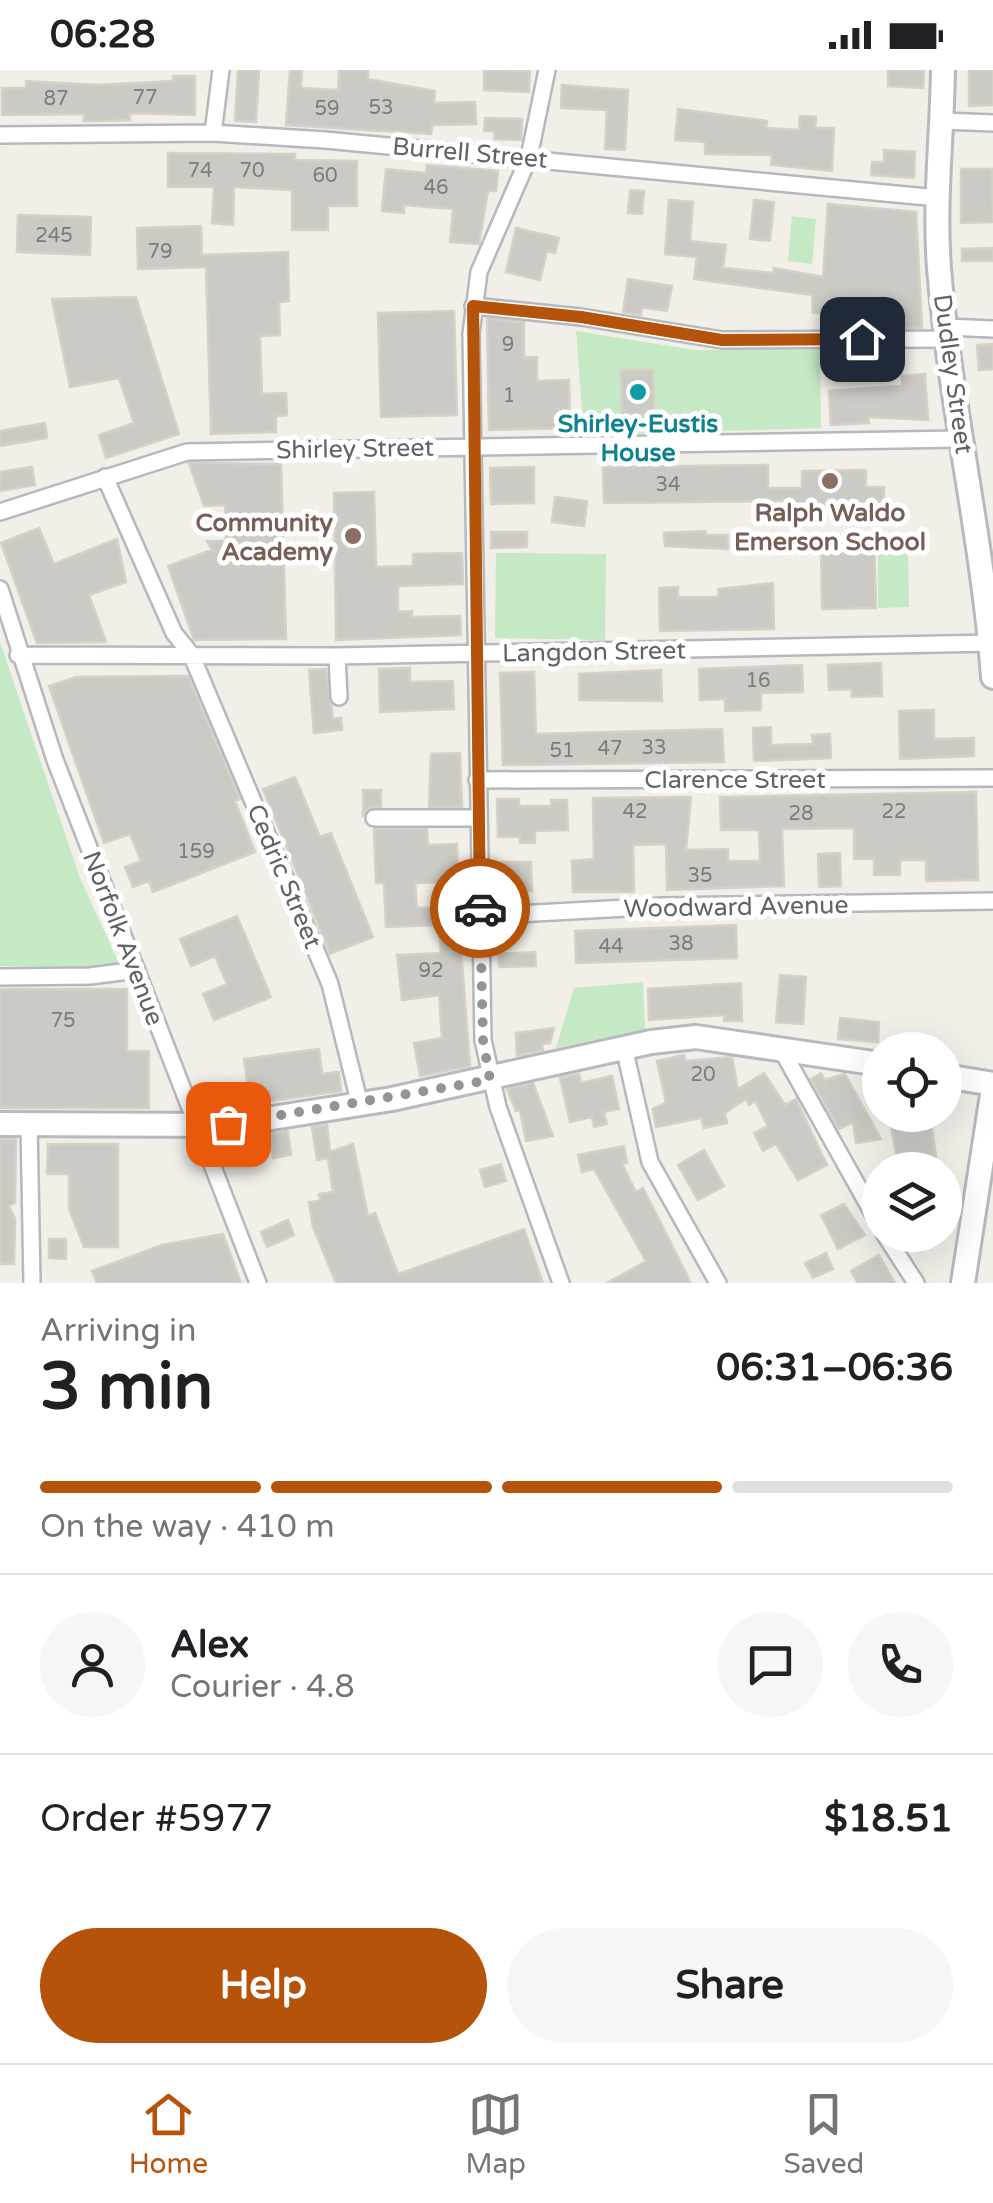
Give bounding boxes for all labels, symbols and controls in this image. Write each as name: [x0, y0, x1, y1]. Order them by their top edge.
text: 06:28: [50, 12, 155, 58]
house number: 77: [132, 86, 158, 110]
house number: 87: [43, 87, 69, 111]
house number: 53: [368, 96, 394, 120]
house number: 59: [314, 97, 340, 121]
street label: Burrell Street: [391, 131, 549, 175]
house number: 74: [187, 159, 213, 183]
house number: 70: [239, 159, 265, 183]
house number: 60: [312, 164, 338, 188]
house number: 46: [423, 176, 449, 200]
house number: 245: [35, 224, 73, 248]
house number: 79: [147, 240, 173, 264]
street label: Dudley Street: [927, 292, 979, 456]
pin: [820, 297, 905, 382]
icon: home: [835, 312, 890, 367]
house number: 9: [502, 333, 514, 357]
marker: Shirley-Eustis House: [627, 381, 649, 403]
house number: 1: [503, 384, 515, 408]
place label: Shirley-Eustis House: [558, 409, 718, 468]
street label: Shirley Street: [276, 433, 435, 465]
marker: Ralph Waldo Emerson School: [819, 470, 841, 492]
house number: 34: [655, 473, 681, 497]
place label: Ralph Waldo Emerson School: [734, 498, 926, 557]
place label: Community Academy: [195, 508, 334, 567]
marker: Community Academy: [342, 525, 364, 547]
street label: Langdon Street: [502, 635, 687, 669]
house number: 16: [745, 669, 771, 693]
house number: 33: [641, 736, 667, 760]
house number: 47: [597, 737, 623, 761]
house number: 51: [549, 739, 575, 763]
street label: Clarence Street: [644, 765, 826, 795]
street label: Cedric Street: [240, 800, 328, 954]
house number: 42: [622, 800, 648, 824]
house number: 22: [881, 800, 907, 824]
house number: 28: [788, 802, 814, 826]
house number: 159: [177, 840, 215, 864]
street label: Norfolk Avenue: [76, 847, 170, 1030]
courier: [430, 858, 530, 958]
house number: 35: [687, 864, 713, 888]
icon: car: [453, 881, 508, 936]
street label: Woodward Avenue: [623, 890, 849, 924]
house number: 38: [668, 932, 694, 956]
house number: 44: [598, 935, 624, 959]
house number: 92: [418, 959, 444, 983]
house number: 75: [50, 1009, 76, 1033]
map controls: [862, 1032, 962, 1252]
button: locate: [862, 1032, 962, 1132]
house number: 20: [690, 1063, 716, 1087]
pin: [186, 1082, 271, 1167]
icon: bag: [201, 1097, 256, 1152]
button: layers: [862, 1152, 962, 1252]
text: Arriving in: [40, 1312, 197, 1350]
text: 06:31–06:36: [716, 1345, 953, 1391]
text: 3 min: [40, 1348, 213, 1427]
text: On the way · 410 m: [40, 1508, 335, 1546]
button: person: [40, 1612, 145, 1717]
button: chat: [718, 1612, 823, 1717]
button: phone: [848, 1612, 953, 1717]
text: Alex: [170, 1622, 249, 1668]
text: Courier · 4.8: [170, 1668, 355, 1706]
text: Order #5977: [40, 1796, 273, 1842]
text: $18.51: [824, 1796, 953, 1842]
button: Help: [40, 1928, 487, 2043]
button: Share: [507, 1928, 953, 2043]
tab: Home: [129, 2087, 208, 2181]
tab: Map: [465, 2087, 526, 2181]
tab: Saved: [783, 2087, 864, 2181]

